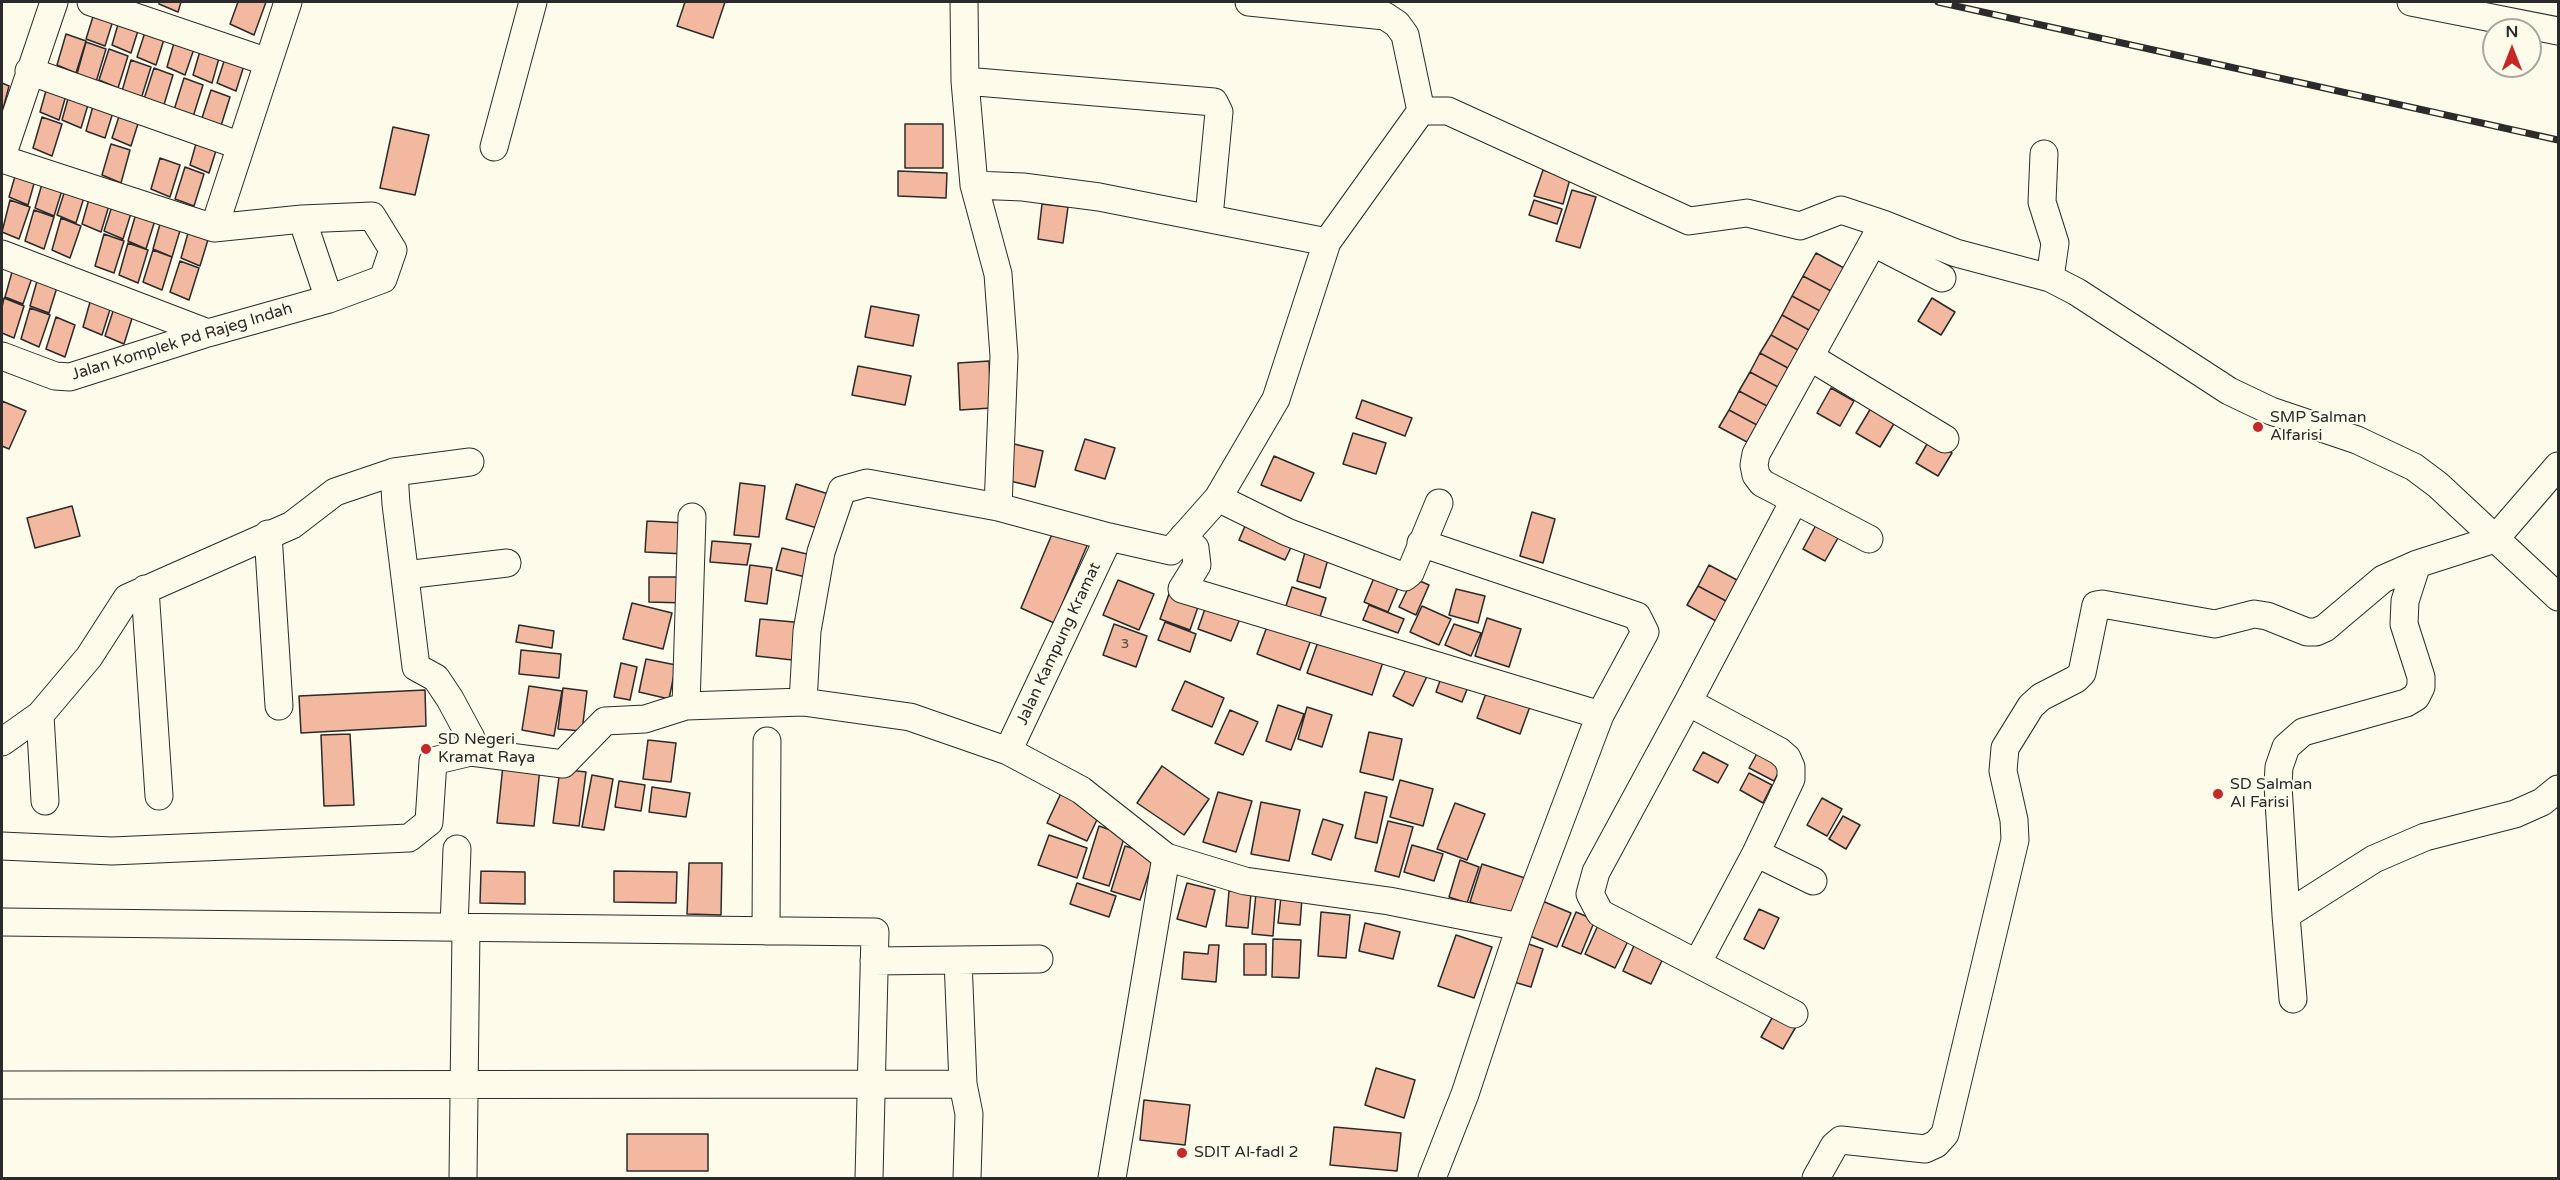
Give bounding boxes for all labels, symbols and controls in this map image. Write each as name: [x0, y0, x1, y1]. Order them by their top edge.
north arrow: [2482, 18, 2542, 78]
text: N: [2506, 22, 2518, 42]
street label: Jalan Komplek Pd Rajeg Indah: [69, 299, 295, 385]
place label: SMP Salman Alfarisi: [2270, 408, 2366, 446]
marker: SMP Salman Alfarisi: [2251, 420, 2265, 434]
street label: Jalan Kampung Kramat: [1013, 560, 1105, 728]
house number: 3: [1121, 636, 1129, 652]
place label: SD Negeri Kramat Raya: [438, 730, 535, 768]
marker: SD Negeri Kramat Raya: [419, 742, 433, 756]
place label: SD Salman Al Farisi: [2230, 775, 2312, 813]
marker: SD Salman Al Farisi: [2211, 787, 2225, 801]
place label: SDIT Al-fadl 2: [1194, 1143, 1299, 1163]
marker: SDIT Al-fadl 2: [1175, 1146, 1189, 1160]

